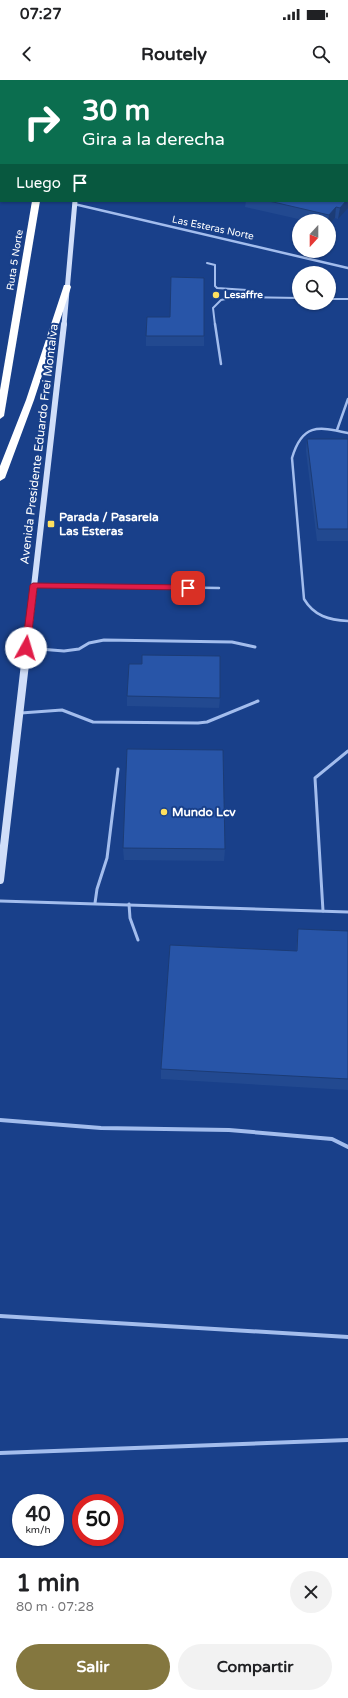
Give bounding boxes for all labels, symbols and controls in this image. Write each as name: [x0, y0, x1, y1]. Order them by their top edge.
text: 07:27: [20, 5, 62, 23]
icon: back: [16, 43, 38, 65]
text: Routely: [141, 43, 207, 65]
icon: search: [310, 43, 332, 65]
text: 30 m: [82, 94, 150, 128]
icon: right: [16, 96, 68, 148]
text: Gira a la derecha: [82, 128, 225, 150]
icon: arrive: [69, 172, 91, 194]
text: Luego: [16, 174, 61, 192]
street label: Las Esteras Norte: [171, 213, 255, 243]
north arrow: [292, 214, 336, 258]
map controls: [292, 214, 336, 310]
street label: Ruta 5 Norte: [4, 228, 26, 291]
button: search: [292, 266, 336, 310]
place label: Lesaffre: [224, 289, 263, 301]
marker: Lesaffre: [211, 290, 221, 300]
street label: Avenida Presidente Eduardo Frei Montalva: [17, 323, 61, 565]
place label: Parada / Pasarela Las Esteras: [59, 510, 159, 538]
marker: Parada / Pasarela Las Esteras: [46, 519, 56, 529]
pin: [171, 571, 205, 605]
icon: arrive: [177, 577, 199, 599]
position arrow: [5, 627, 47, 669]
place label: Mundo Lcv: [172, 805, 236, 819]
marker: Mundo Lcv: [159, 807, 169, 817]
speed limit sign: 50: [72, 1494, 124, 1546]
text: 40: [25, 1503, 51, 1527]
text: km/h: [25, 1524, 51, 1536]
text: 1 min: [16, 1569, 80, 1598]
button: close: [290, 1571, 332, 1613]
text: 80 m · 07:28: [16, 1599, 94, 1615]
button: Salir: [16, 1644, 170, 1690]
button: Compartir: [178, 1644, 332, 1690]

